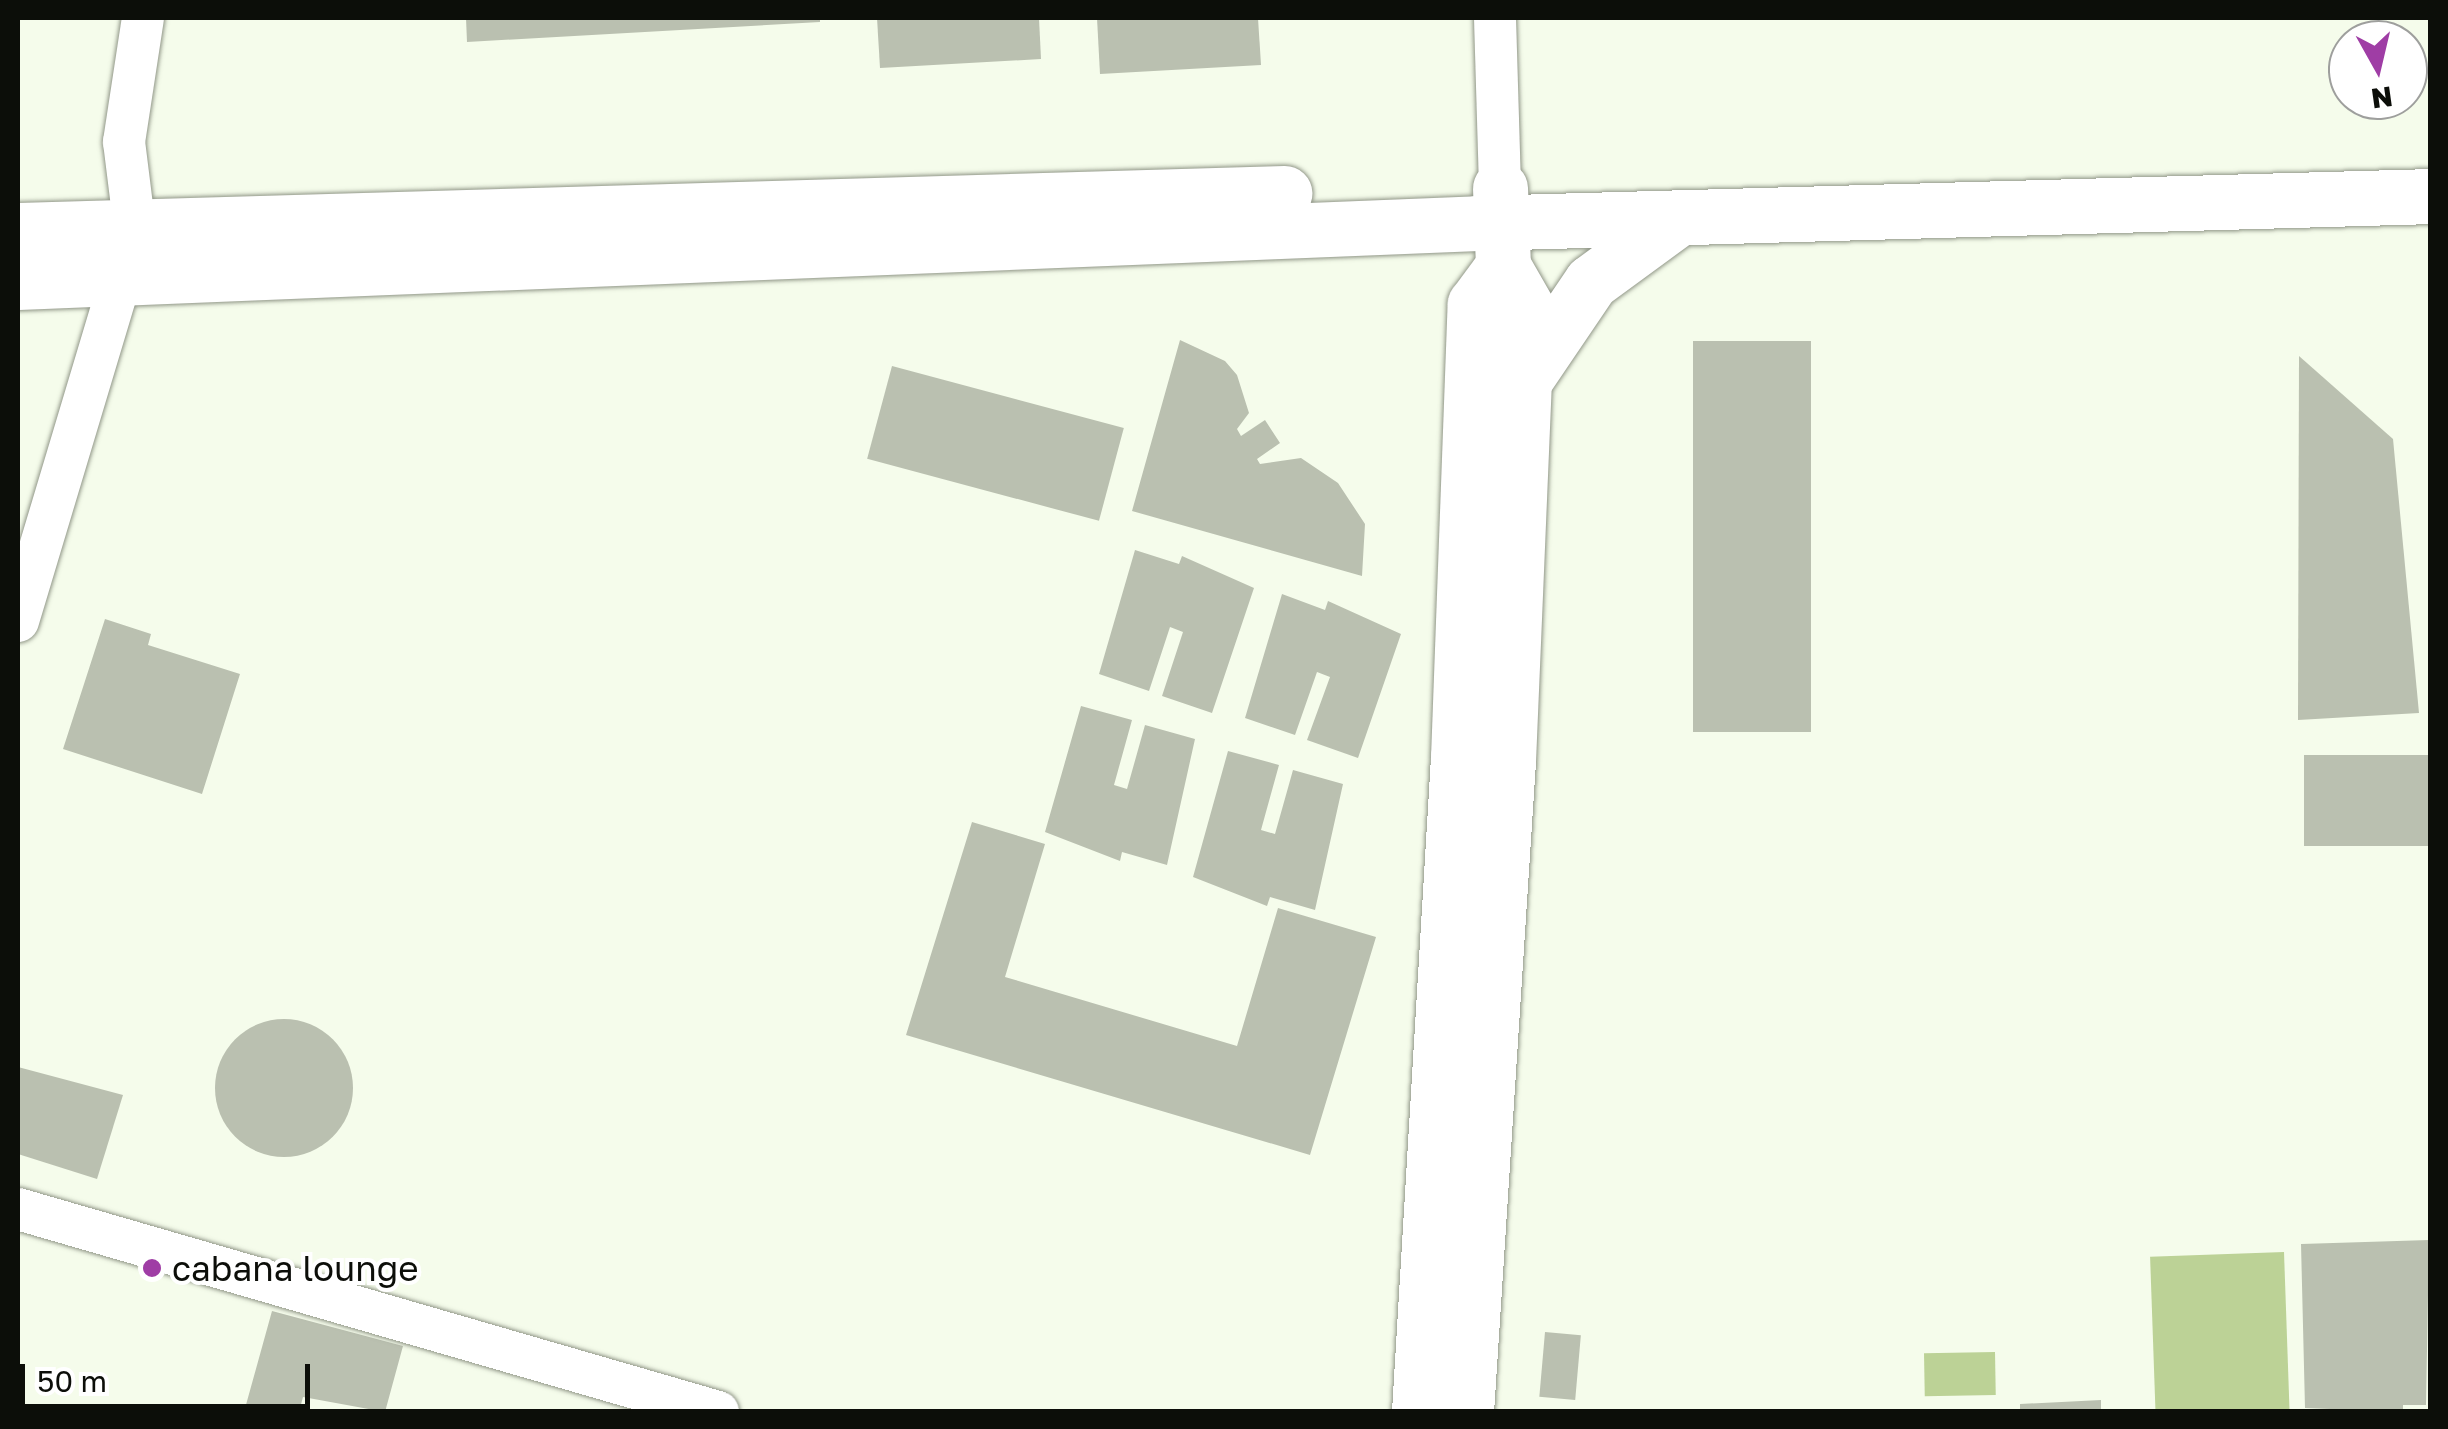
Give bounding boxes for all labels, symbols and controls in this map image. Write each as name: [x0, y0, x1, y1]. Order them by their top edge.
north arrow: [2328, 20, 2428, 120]
text: N: [2369, 80, 2395, 116]
place label: cabana lounge: [172, 1247, 419, 1289]
marker: cabana lounge: [141, 1257, 163, 1279]
scale bar: [25, 1344, 315, 1406]
text: 50 m: [37, 1363, 107, 1399]

